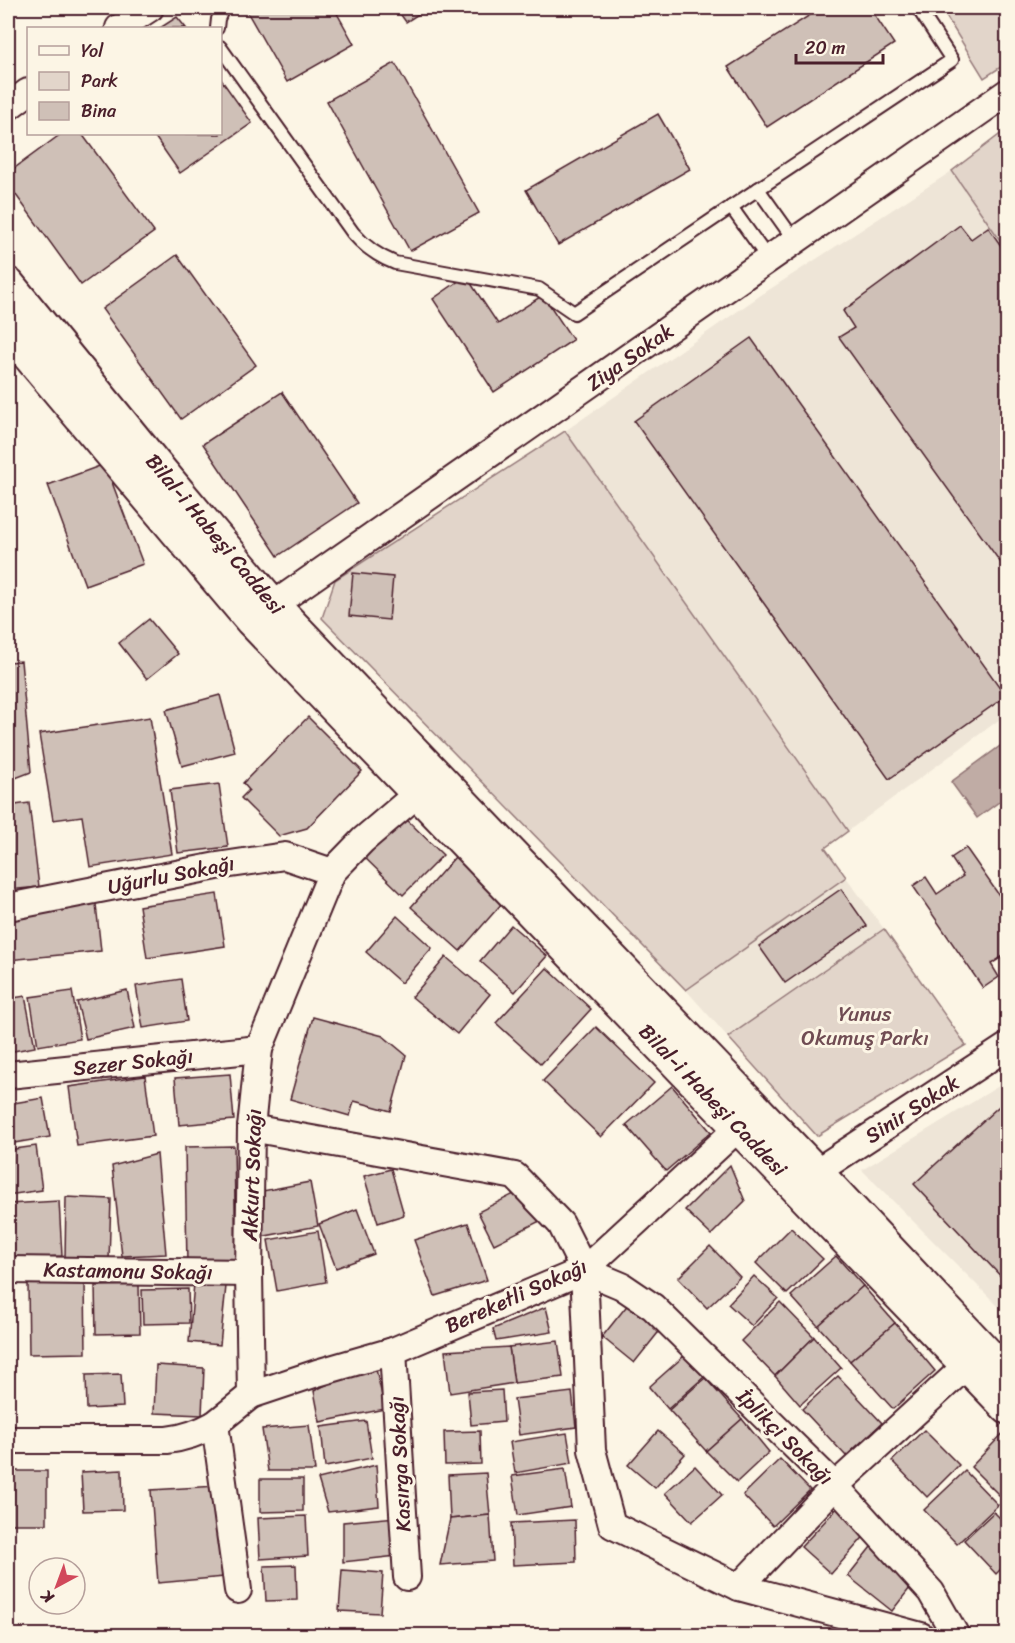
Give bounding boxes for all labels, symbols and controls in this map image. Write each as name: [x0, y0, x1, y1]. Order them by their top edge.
legend: [27, 27, 222, 135]
scale bar: [796, 27, 883, 65]
text: 20 m: [805, 32, 845, 64]
text: Yol: [81, 35, 104, 67]
text: Park: [81, 65, 118, 97]
text: Bina: [81, 95, 117, 127]
street label: Ziya Sokak: [578, 313, 682, 401]
street label: Bilal-i Habeşi Caddesi: [136, 444, 295, 624]
street label: Uğurlu Sokağı: [104, 844, 238, 906]
park label: Yunus Okumuş Parkı: [801, 995, 929, 1057]
street label: Bilal-i Habeşi Caddesi: [629, 1014, 798, 1187]
street label: Sezer Sokağı: [71, 1037, 195, 1087]
street label: Sinir Sokak: [857, 1064, 968, 1154]
street label: Akkurt Sokağı: [231, 1108, 273, 1243]
street label: Bereketli Sokağı: [439, 1248, 594, 1344]
street label: Kastamonu Sokağı: [43, 1251, 213, 1291]
street label: İplikçi Sokağı: [726, 1378, 843, 1495]
street label: Kasırga Sokağı: [377, 1395, 423, 1533]
north arrow: [27, 1556, 87, 1616]
text: K: [33, 1582, 61, 1612]

